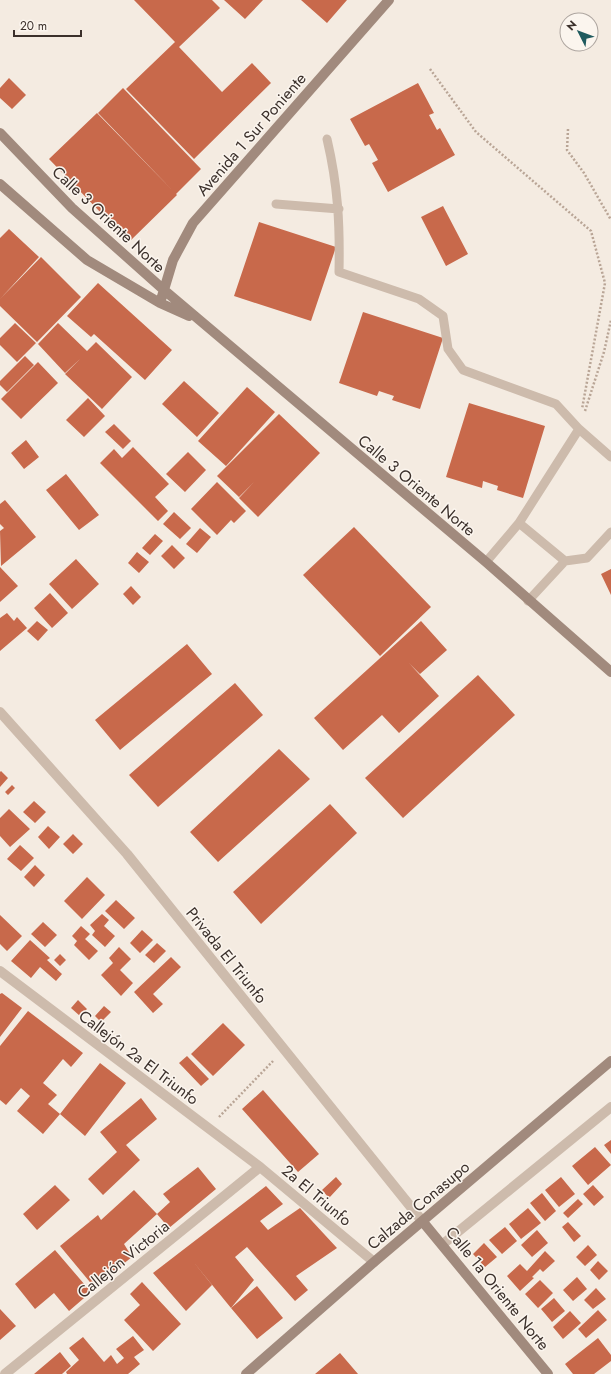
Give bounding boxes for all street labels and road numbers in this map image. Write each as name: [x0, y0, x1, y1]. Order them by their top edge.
street label: Avenida 1 Sur Poniente: [191, 68, 311, 201]
street label: Calle 3 Oriente Norte: [47, 161, 170, 278]
street label: Calle 3 Oriente Norte: [353, 429, 480, 541]
street label: Privada El Triunfo: [181, 902, 273, 1008]
street label: Callejón 2a El Triunfo: [74, 1005, 204, 1110]
street label: Calzada Conasupo: [362, 1155, 475, 1255]
street label: 2a El Triunfo: [277, 1159, 357, 1232]
street label: Callejón Victoria: [72, 1215, 174, 1304]
street label: Calle 1a Oriente Norte: [440, 1222, 555, 1355]

